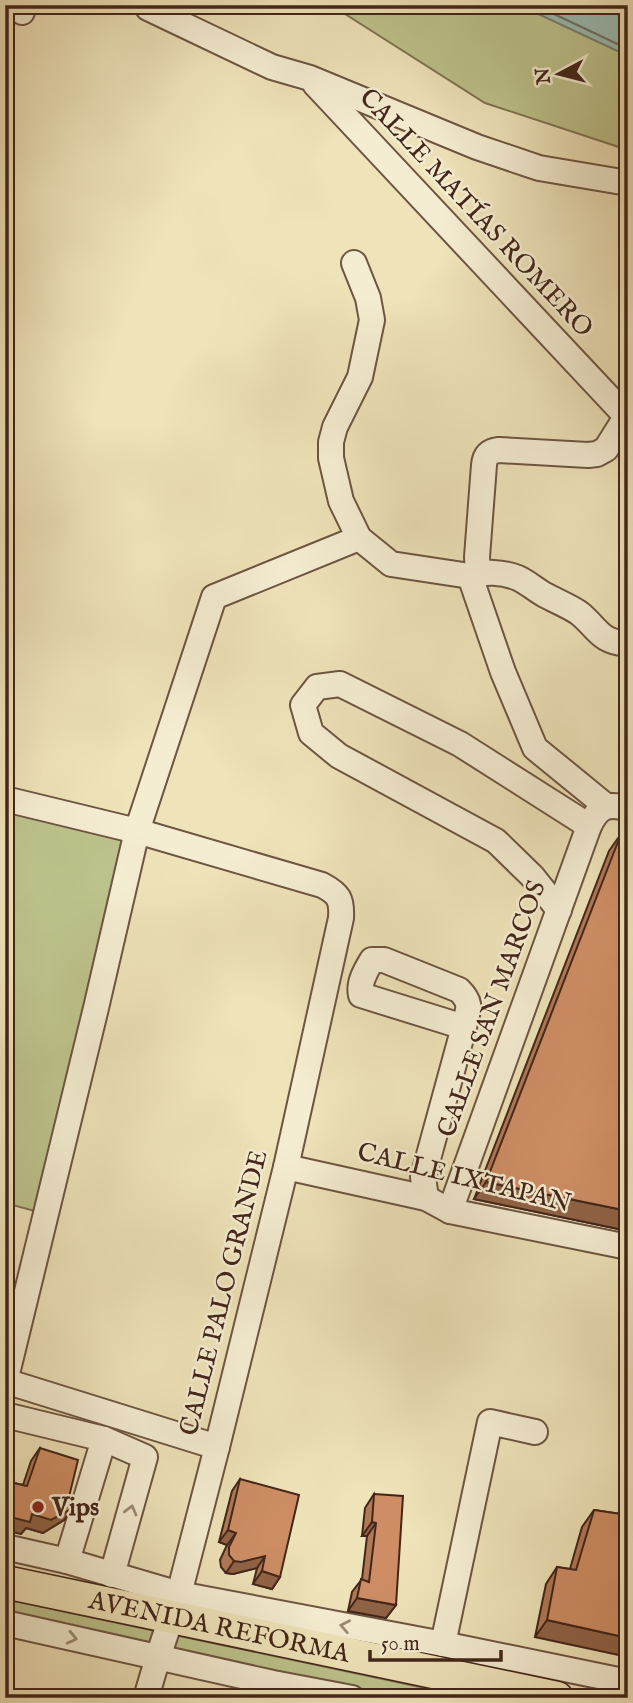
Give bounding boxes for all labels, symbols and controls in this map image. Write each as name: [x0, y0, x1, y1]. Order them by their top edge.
north arrow: [524, 38, 594, 108]
text: N: [531, 66, 557, 86]
street label: CALLE MATÍAS ROMERO: [352, 82, 600, 344]
street label: CALLE SAN MARCOS: [430, 876, 554, 1142]
street label: CALLE IXTAPAN: [354, 1135, 574, 1221]
street label: CALLE PALO GRANDE: [173, 1147, 275, 1439]
place label: Vips: [51, 1491, 99, 1524]
marker: Vips: [30, 1499, 46, 1515]
one-way arrow: [123, 1504, 137, 1516]
street label: AVENIDA REFORMA: [85, 1583, 354, 1671]
one-way arrow: [339, 1619, 351, 1634]
scale bar: [370, 1619, 502, 1663]
one-way arrow: [66, 1630, 78, 1645]
text: 50 m: [381, 1631, 420, 1658]

